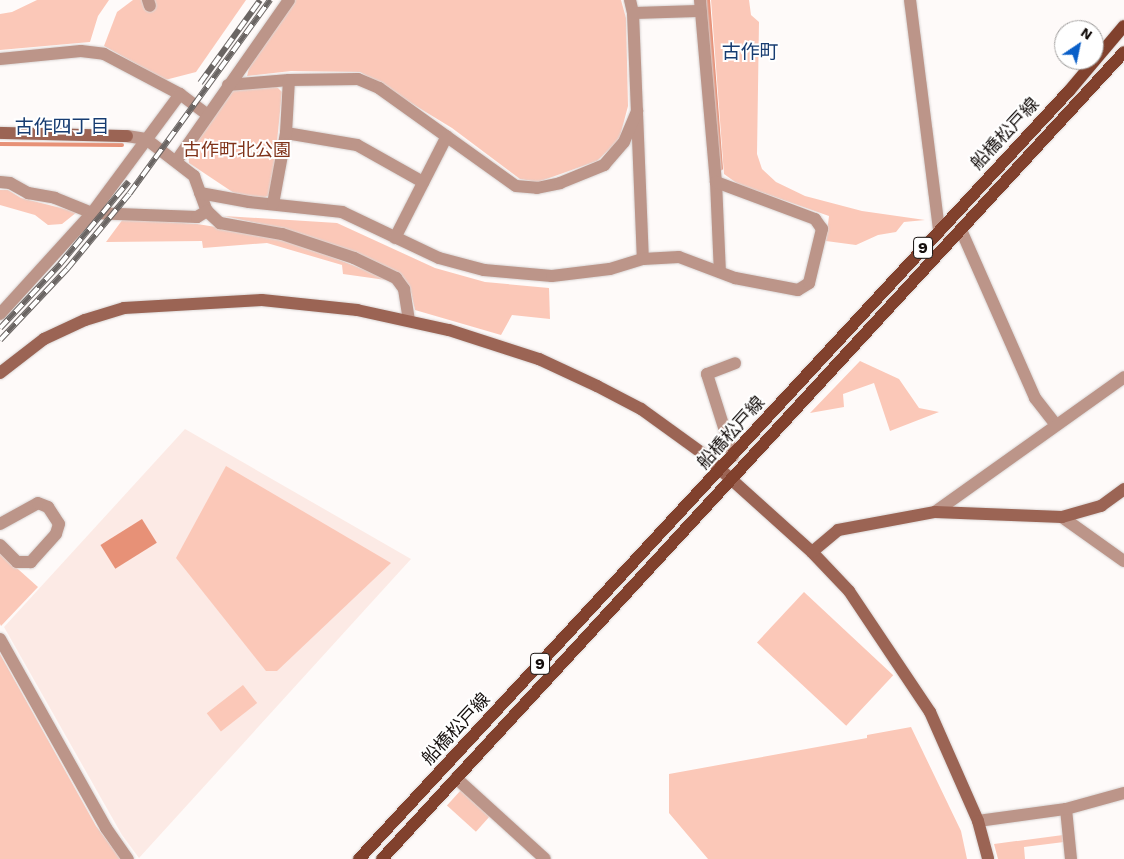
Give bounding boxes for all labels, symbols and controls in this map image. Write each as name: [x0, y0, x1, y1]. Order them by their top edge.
north arrow: [1054, 20, 1104, 70]
text: N: [1078, 24, 1096, 43]
district label: 古作町: [722, 41, 778, 63]
street label: 船橋松戸線: [966, 94, 1044, 174]
district label: 古作四丁目: [15, 116, 109, 138]
park label: 古作町北公園: [183, 139, 291, 161]
road number: 9: [913, 234, 933, 262]
street label: 船橋松戸線: [693, 392, 769, 474]
road number: 9: [530, 651, 550, 678]
street label: 船橋松戸線: [417, 689, 495, 769]

